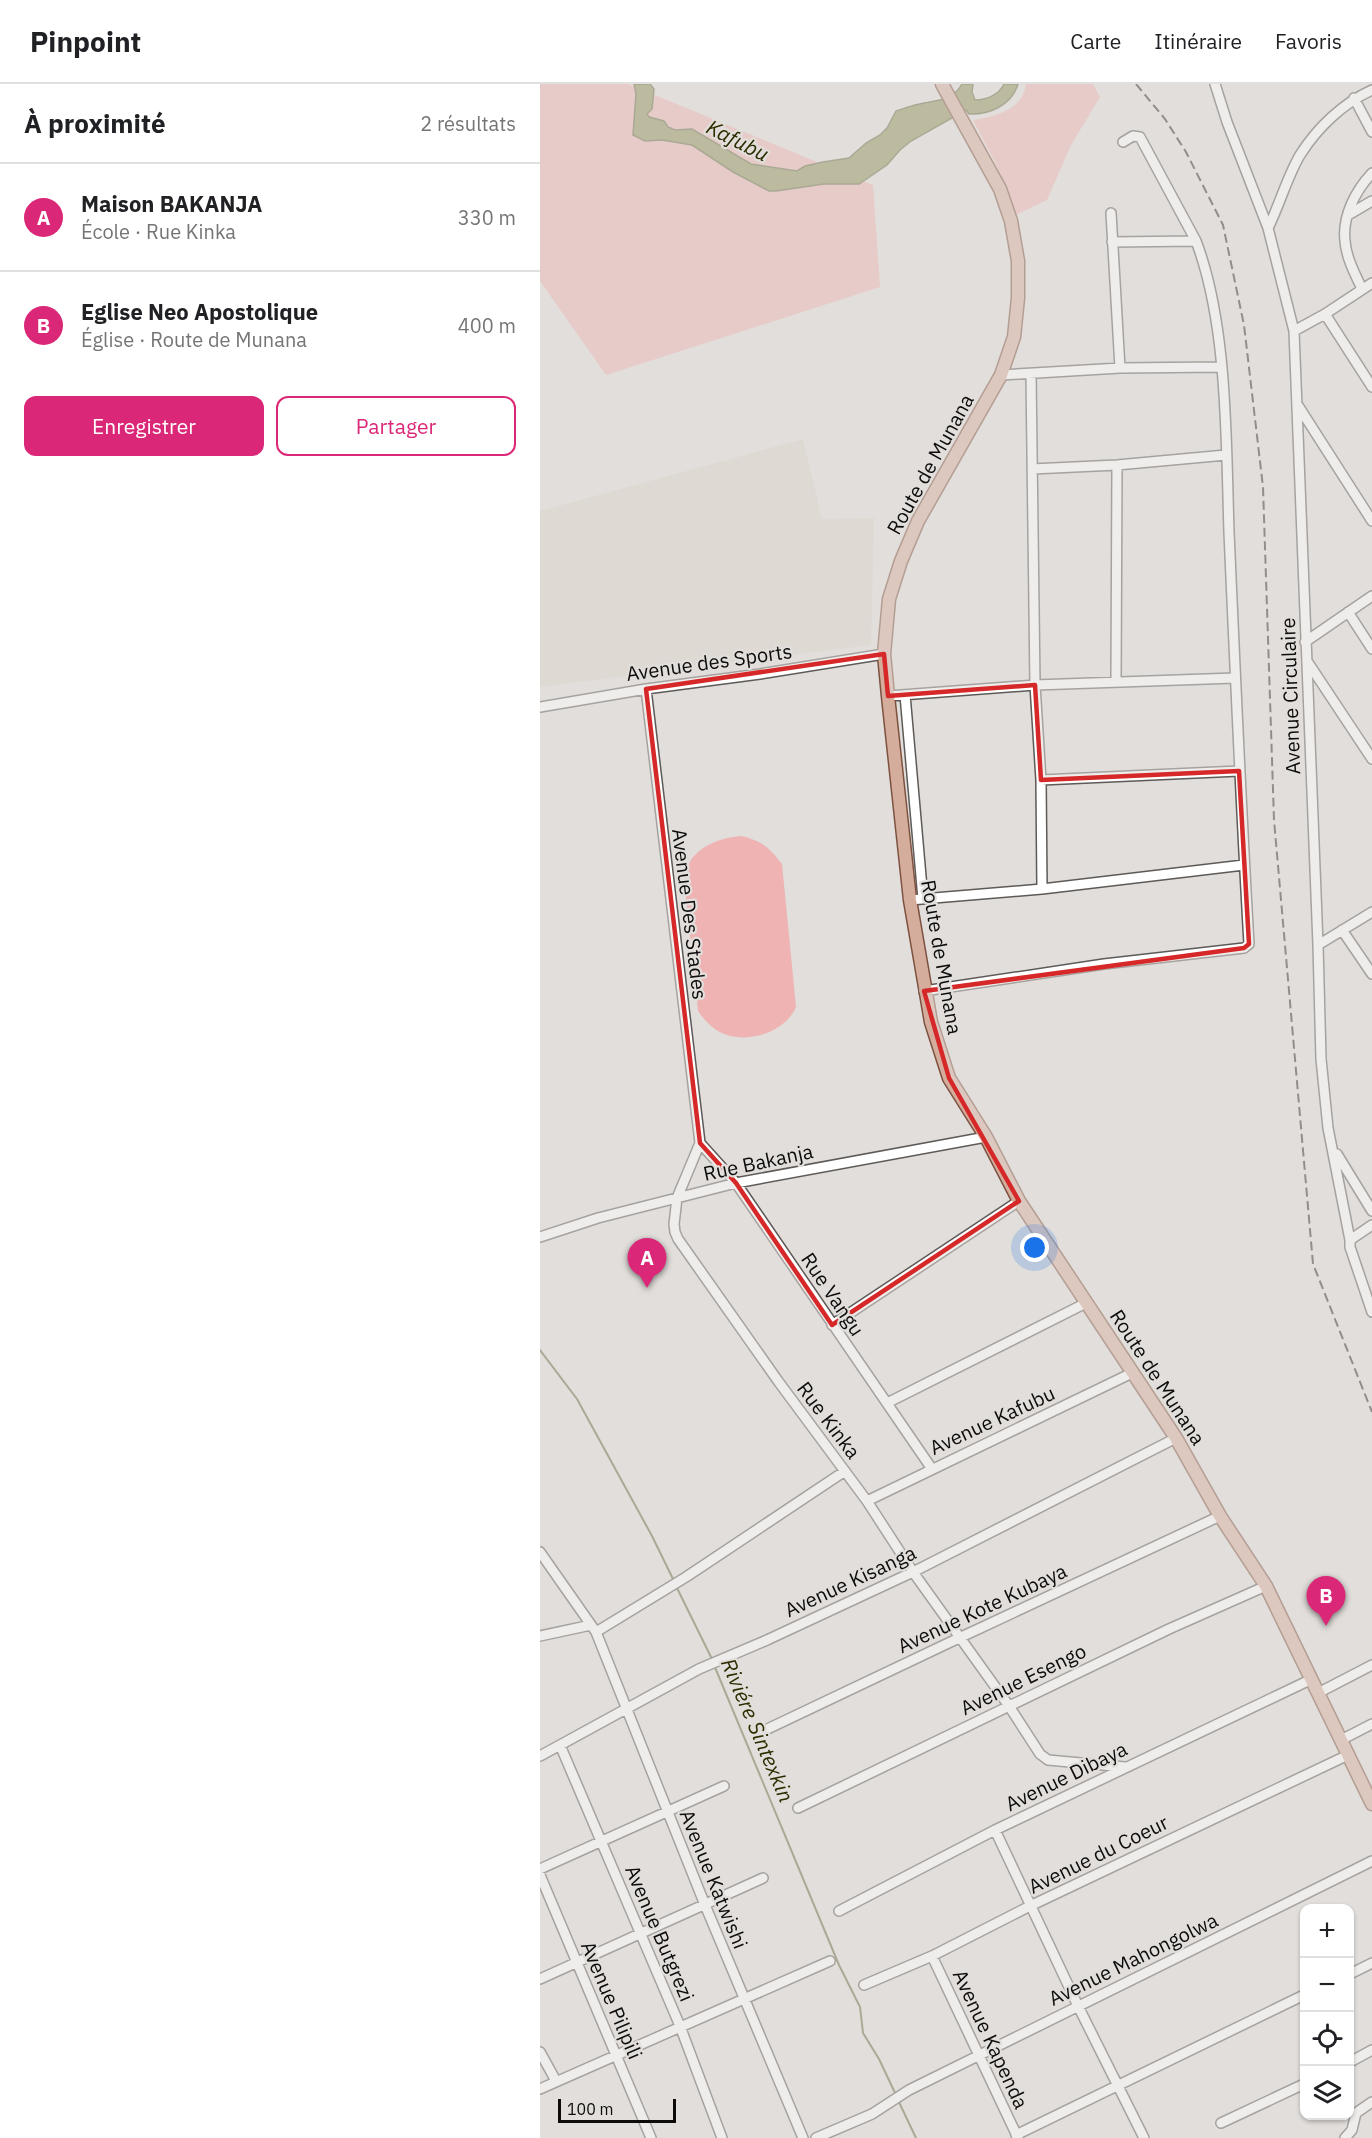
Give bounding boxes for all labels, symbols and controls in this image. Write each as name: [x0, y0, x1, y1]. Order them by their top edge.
text: Pinpoint: [30, 23, 141, 60]
text: Carte: [1070, 27, 1121, 55]
text: Itinéraire: [1154, 27, 1242, 55]
text: Favoris: [1275, 27, 1342, 55]
text: À proximité: [24, 106, 166, 140]
text: 2 résultats: [420, 110, 516, 137]
water label: Kafubu: [702, 112, 774, 168]
text: Maison BAKANJA: [81, 189, 262, 218]
text: A: [37, 204, 50, 231]
text: 330 m: [458, 204, 516, 231]
text: École · Rue Kinka: [81, 218, 236, 245]
text: Eglise Neo Apostolique: [81, 297, 318, 326]
text: B: [37, 312, 50, 339]
text: 400 m: [458, 312, 516, 339]
text: Église · Route de Munana: [81, 326, 307, 353]
street label: Route de Munana: [880, 389, 980, 539]
button: Enregistrer: [24, 396, 264, 456]
button: Partager: [276, 396, 516, 456]
street label: Avenue Circulaire: [1274, 617, 1306, 775]
street label: Avenue des Sports: [624, 637, 794, 687]
street label: Avenue Des Stades: [666, 827, 714, 1001]
street label: Route de Munana: [915, 878, 969, 1037]
street label: Rue Bakanja: [701, 1137, 816, 1187]
your location: [1020, 1233, 1049, 1262]
pin: A: [628, 1238, 666, 1288]
street label: Rue Vangu: [795, 1247, 871, 1341]
street label: Route de Munana: [1104, 1304, 1212, 1450]
street label: Rue Kinka: [791, 1376, 867, 1464]
street label: Avenue Kafubu: [925, 1379, 1059, 1461]
street label: Avenue Kisanga: [780, 1539, 920, 1623]
street label: Avenue Kote Kubaya: [893, 1557, 1071, 1659]
pin: B: [1306, 1576, 1346, 1626]
street label: Avenue Esengo: [956, 1637, 1090, 1721]
water label: Riviére Sintexkin: [715, 1654, 801, 1806]
street label: Avenue Dibaya: [1001, 1735, 1132, 1817]
street label: Avenue Katwishi: [674, 1805, 754, 1953]
street label: Avenue du Coeur: [1024, 1808, 1172, 1900]
street label: Avenue Butgrezi: [619, 1861, 701, 2005]
map controls: [1300, 1904, 1354, 2120]
button: +: [1300, 1904, 1354, 1958]
street label: Avenue Mahongolwa: [1044, 1906, 1222, 2012]
street label: Avenue Pilipili: [575, 1937, 649, 2063]
button: −: [1300, 1958, 1354, 2012]
street label: Avenue Kapenda: [947, 1965, 1035, 2113]
button: locate: [1300, 2012, 1354, 2066]
button: layers: [1300, 2066, 1354, 2120]
scale bar: [558, 2096, 676, 2124]
text: 100 m: [567, 2099, 614, 2119]

